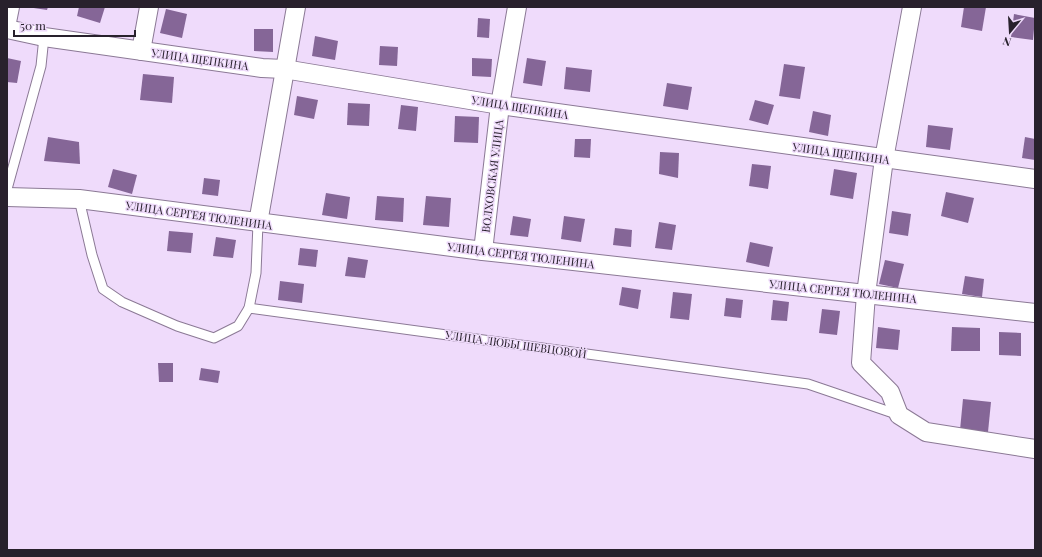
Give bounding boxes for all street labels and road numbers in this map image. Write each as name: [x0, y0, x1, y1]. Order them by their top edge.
street label: УЛИЦА ЩЕПКИНА: [150, 45, 250, 73]
street label: УЛИЦА ЩЕПКИНА: [470, 92, 570, 122]
street label: ВОЛХОВСКАЯ УЛИЦА: [478, 119, 506, 233]
street label: УЛИЦА ЩЕПКИНА: [791, 139, 891, 167]
street label: УЛИЦА СЕРГЕЯ ТЮЛЕНИНА: [124, 197, 273, 233]
street label: УЛИЦА СЕРГЕЯ ТЮЛЕНИНА: [446, 238, 595, 271]
street label: УЛИЦА СЕРГЕЯ ТЮЛЕНИНА: [768, 276, 917, 306]
street label: УЛИЦА ЛЮБЫ ШЕВЦОВОЙ: [443, 327, 588, 361]

